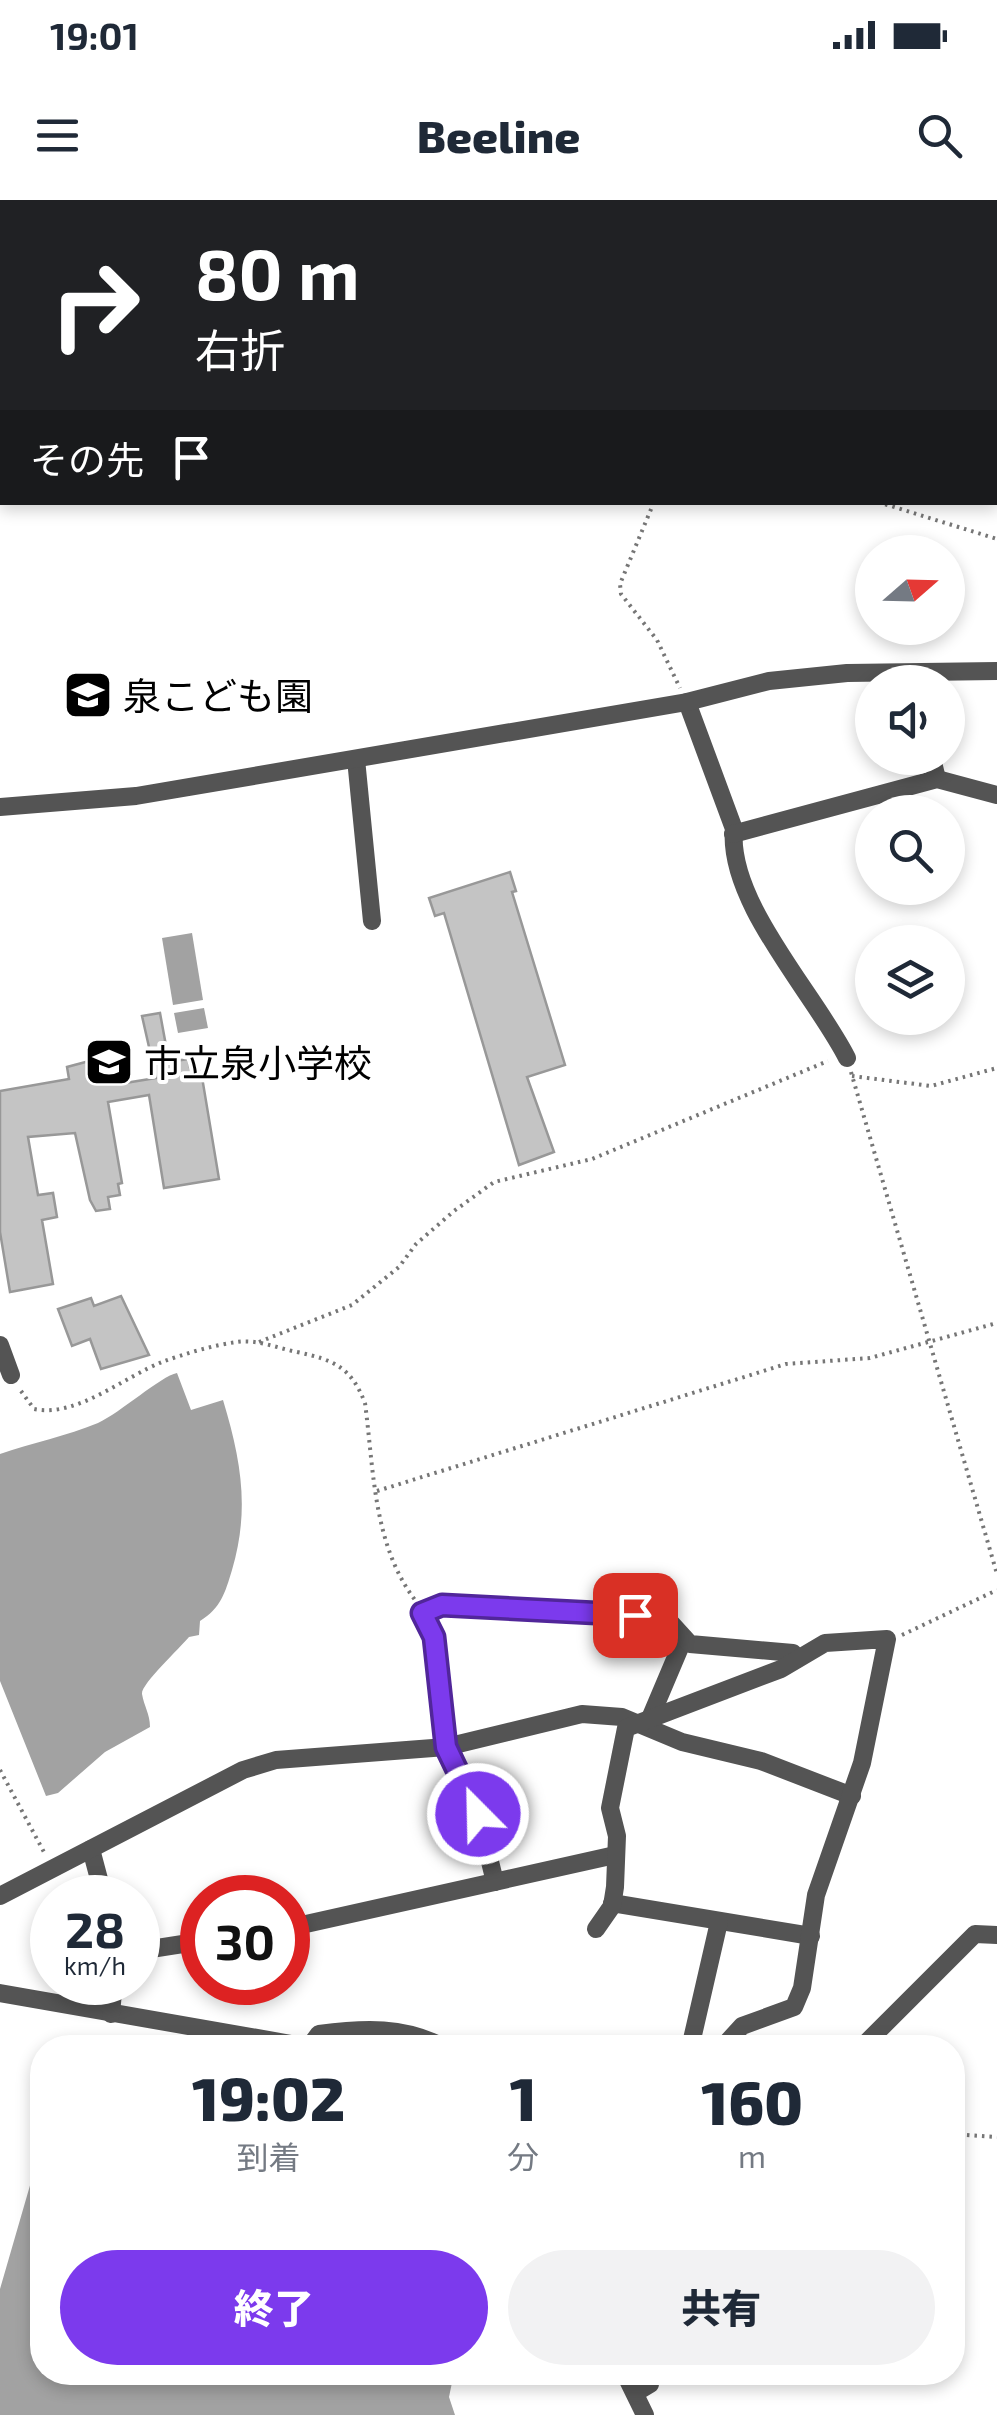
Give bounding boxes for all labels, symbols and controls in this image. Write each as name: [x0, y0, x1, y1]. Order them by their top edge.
text: 19:01: [50, 12, 139, 58]
icon: menu: [30, 108, 85, 163]
text: Beeline: [417, 108, 580, 162]
icon: search: [912, 108, 967, 163]
text: 80 m: [195, 230, 360, 314]
icon: right: [30, 240, 160, 370]
text: 右折: [195, 322, 285, 376]
icon: arrive: [164, 430, 219, 485]
text: その先: [30, 436, 144, 482]
north arrow: [855, 535, 965, 645]
map controls: [855, 535, 965, 1035]
button: sound: [855, 665, 965, 775]
school or university icon: 泉こども園: [62, 669, 114, 721]
place label: 泉こども園: [123, 672, 313, 718]
button: search: [855, 795, 965, 905]
button: layers: [855, 925, 965, 1035]
school or university icon: 市立泉小学校: [83, 1036, 135, 1088]
place label: 市立泉小学校: [144, 1039, 372, 1085]
pin: [593, 1573, 678, 1658]
icon: arrive: [608, 1588, 663, 1643]
position arrow: [426, 1762, 530, 1866]
speed limit sign: 30: [180, 1875, 310, 2005]
text: 28: [65, 1898, 125, 1958]
text: km/h: [64, 1950, 126, 1980]
text: 19:02: [192, 2061, 345, 2133]
text: 1: [510, 2061, 537, 2133]
text: 160: [701, 2065, 803, 2137]
text: m: [738, 2136, 766, 2174]
text: 到着: [237, 2137, 301, 2175]
text: 分: [507, 2137, 539, 2175]
button: 終了: [60, 2250, 488, 2365]
button: 共有: [508, 2250, 935, 2365]

